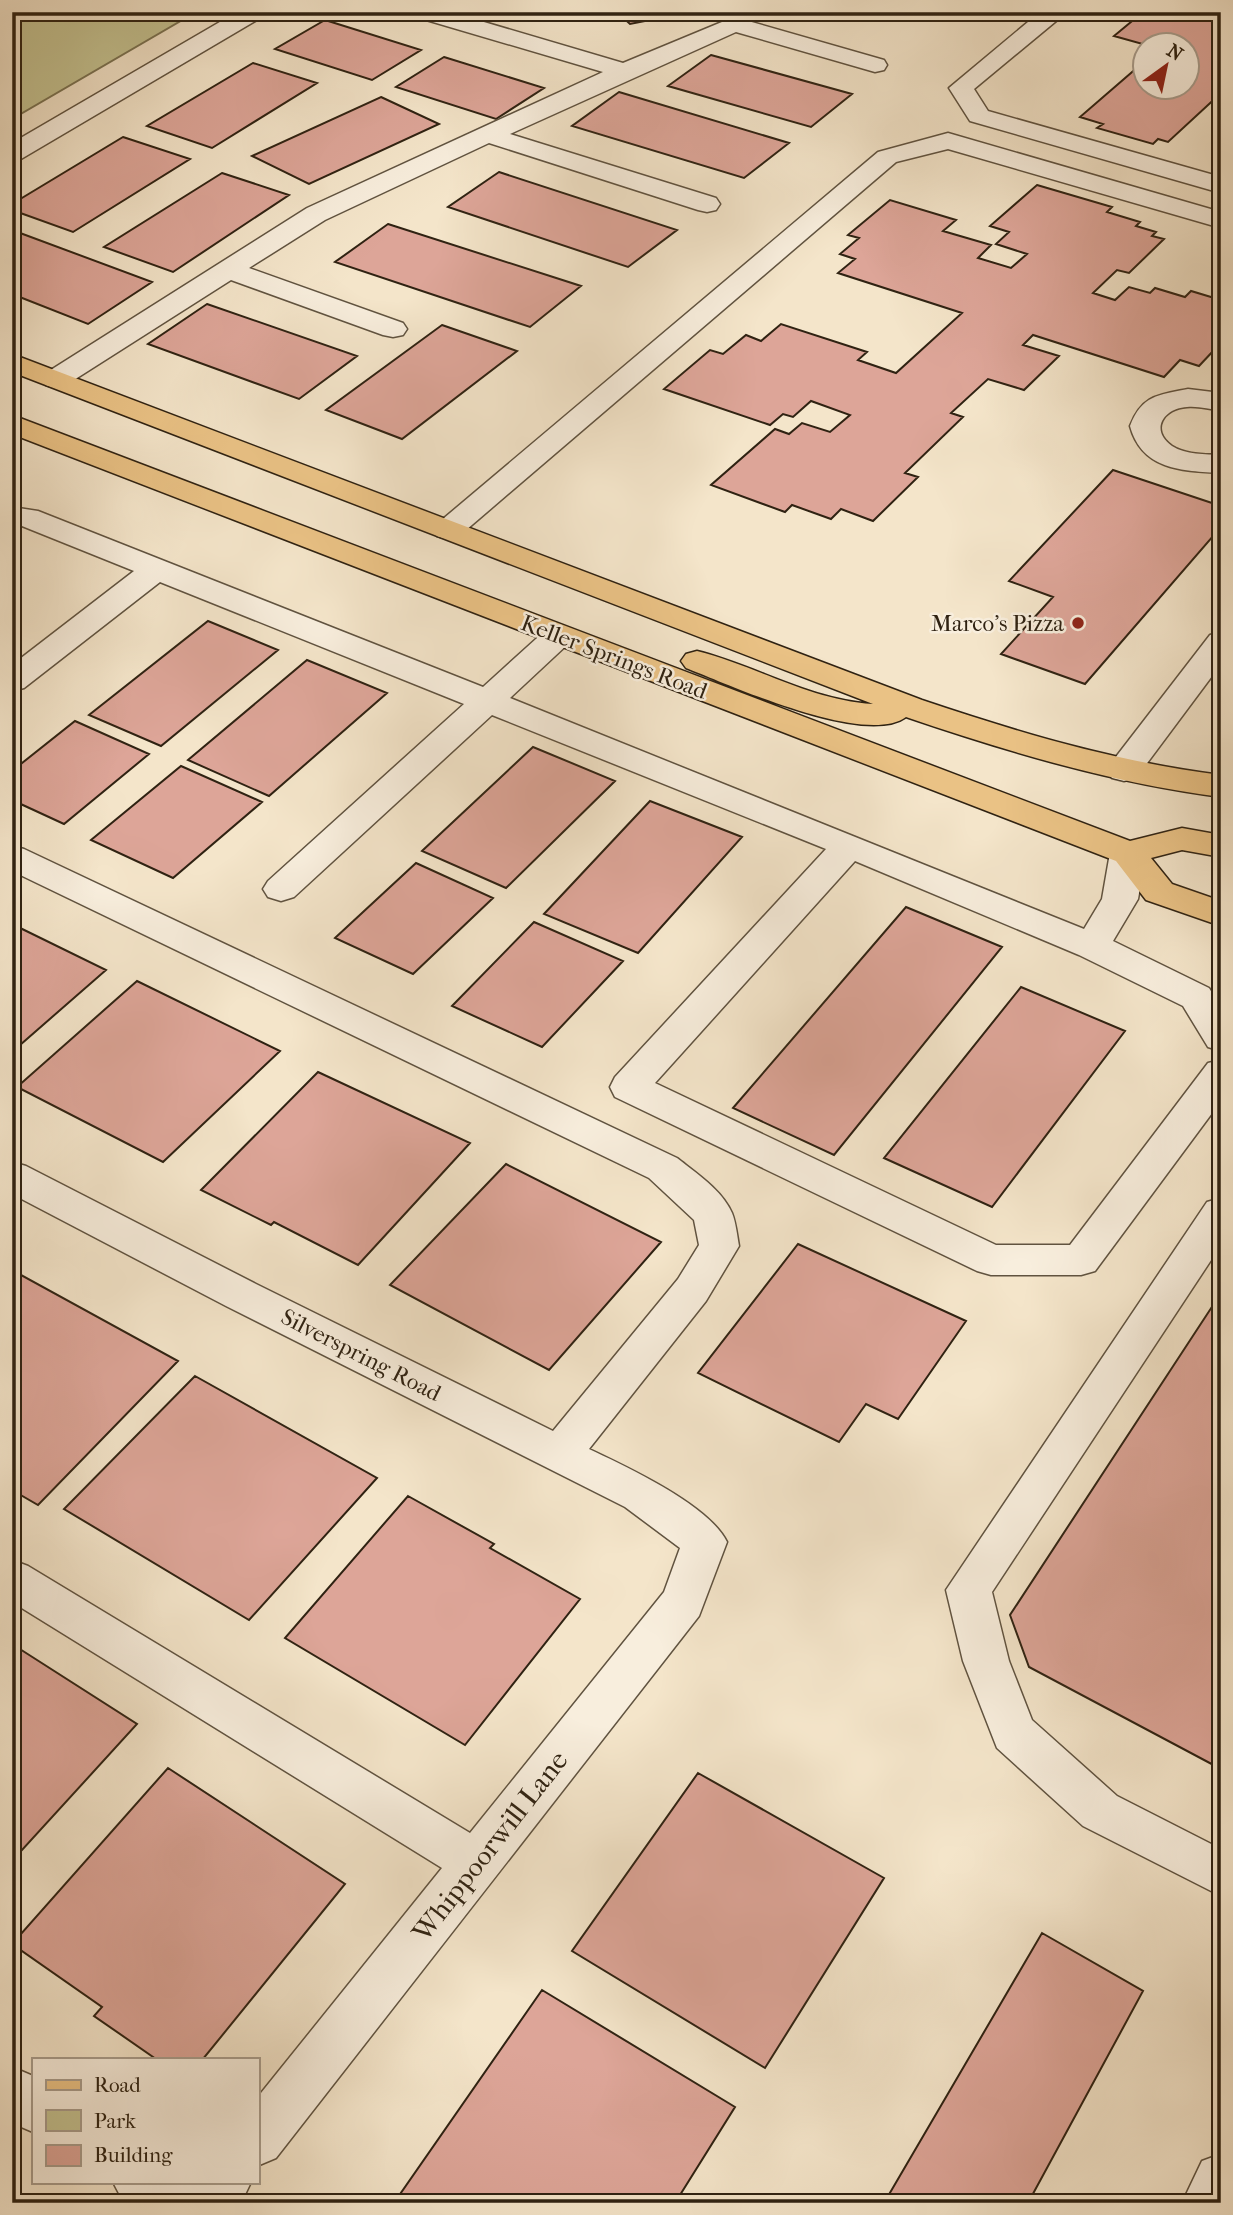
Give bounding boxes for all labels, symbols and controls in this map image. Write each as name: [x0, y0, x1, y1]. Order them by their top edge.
north arrow: [1132, 32, 1202, 102]
text: N: [1163, 39, 1187, 66]
street label: Keller Springs Road: [517, 609, 711, 705]
place label: Marco's Pizza: [931, 610, 1064, 637]
marker: Marco's Pizza: [1070, 615, 1086, 631]
street label: Silverspring Road: [276, 1303, 446, 1407]
street label: Whippoorwill Lane: [405, 1744, 575, 1949]
legend: [32, 2058, 259, 2184]
text: Road: [94, 2073, 141, 2097]
text: Park: [94, 2109, 136, 2133]
text: Building: [94, 2143, 173, 2167]

